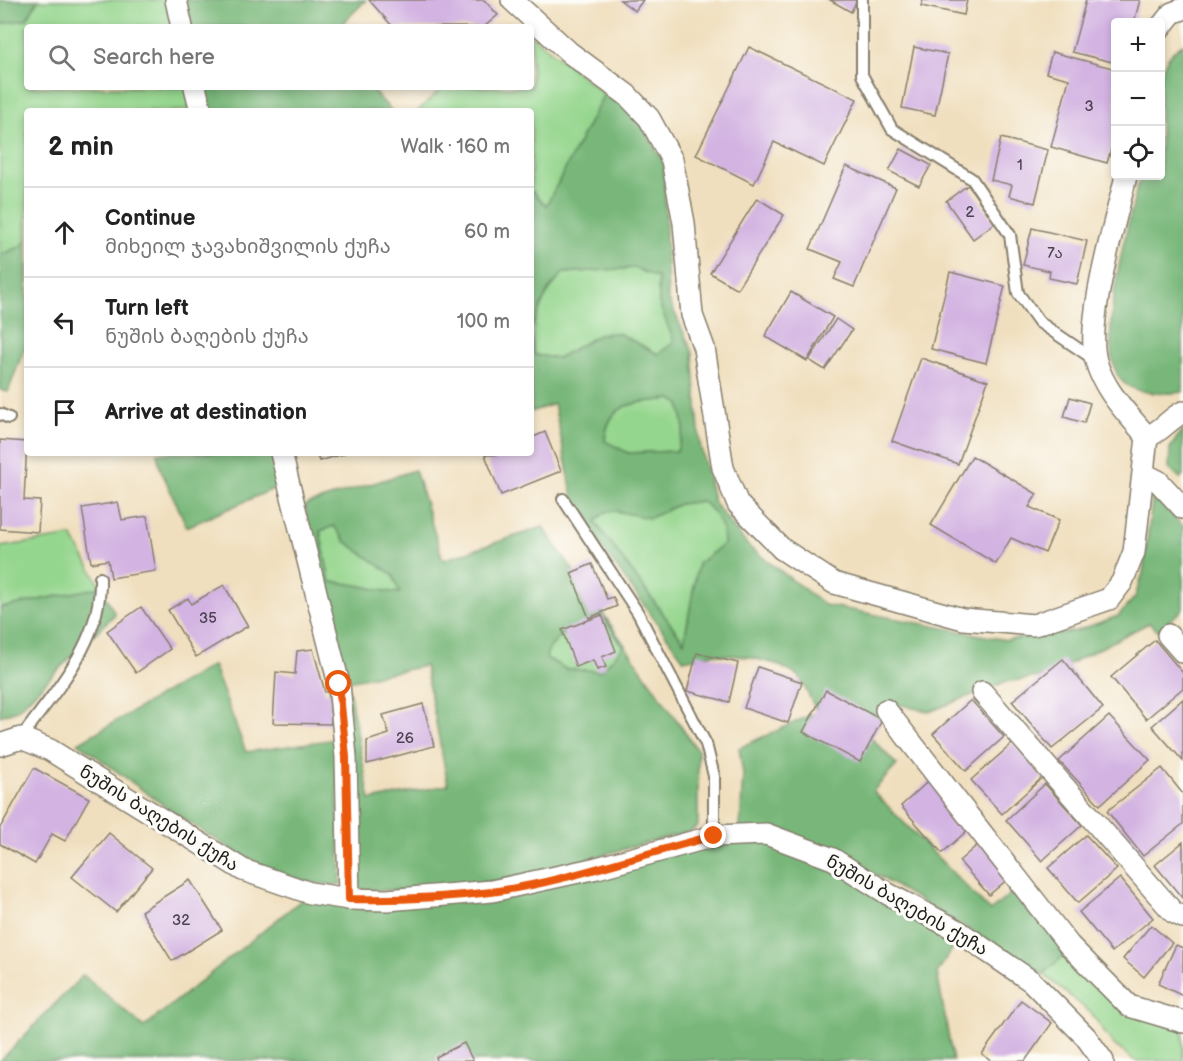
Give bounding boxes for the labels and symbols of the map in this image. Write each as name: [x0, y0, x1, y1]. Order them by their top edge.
house number: 3: [1084, 97, 1094, 116]
house number: 1: [1017, 156, 1023, 175]
house number: 2: [966, 203, 975, 222]
house number: 7ა: [1047, 244, 1063, 263]
house number: 35: [199, 609, 217, 628]
route start: [325, 670, 351, 696]
house number: 26: [396, 729, 414, 748]
street label: ნუშის ბაღების ქუჩა: [75, 761, 242, 876]
route end: [700, 822, 726, 848]
street label: ნუშის ბაღების ქუჩა: [822, 851, 991, 960]
house number: 32: [172, 911, 190, 930]

